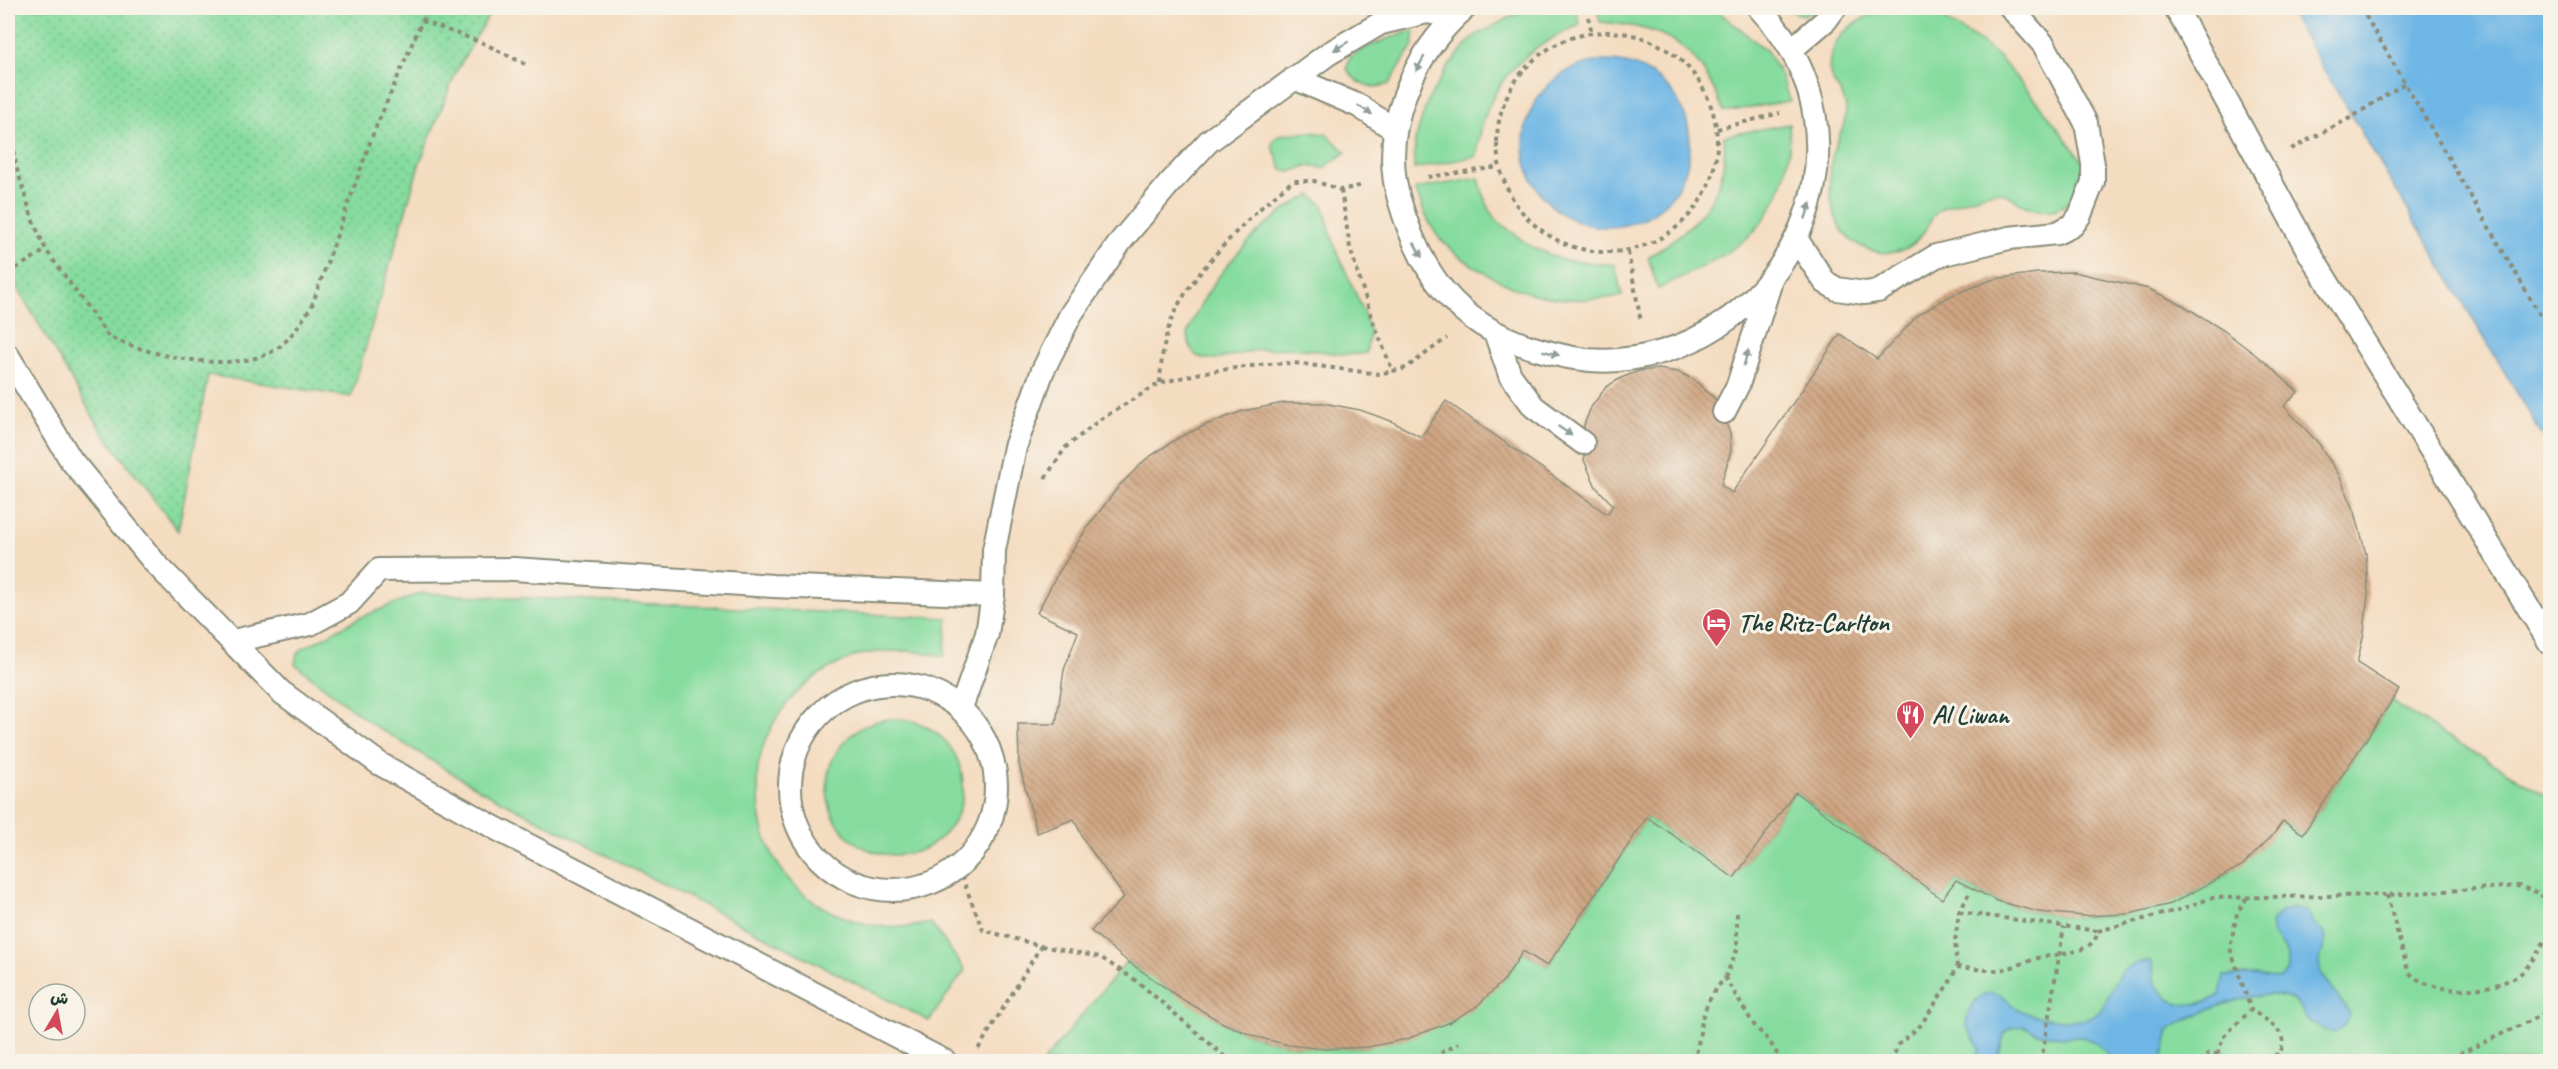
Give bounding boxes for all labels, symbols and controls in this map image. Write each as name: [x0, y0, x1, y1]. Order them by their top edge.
one-way arrow: [1333, 41, 1349, 52]
one-way arrow: [1415, 56, 1425, 73]
one-way arrow: [1356, 105, 1373, 116]
one-way arrow: [1804, 202, 1813, 220]
one-way arrow: [1413, 241, 1422, 258]
one-way arrow: [1542, 349, 1560, 359]
one-way arrow: [1741, 349, 1751, 368]
one-way arrow: [1556, 425, 1572, 437]
hotel icon: The Ritz-Carlton: [1701, 606, 1733, 648]
place label: The Ritz-Carlton: [1738, 606, 1890, 639]
restaurant icon: Al Liwan: [1895, 698, 1927, 740]
place label: Al Liwan: [1932, 698, 2011, 731]
north arrow: [27, 982, 87, 1042]
text: ش: [49, 987, 70, 1010]

